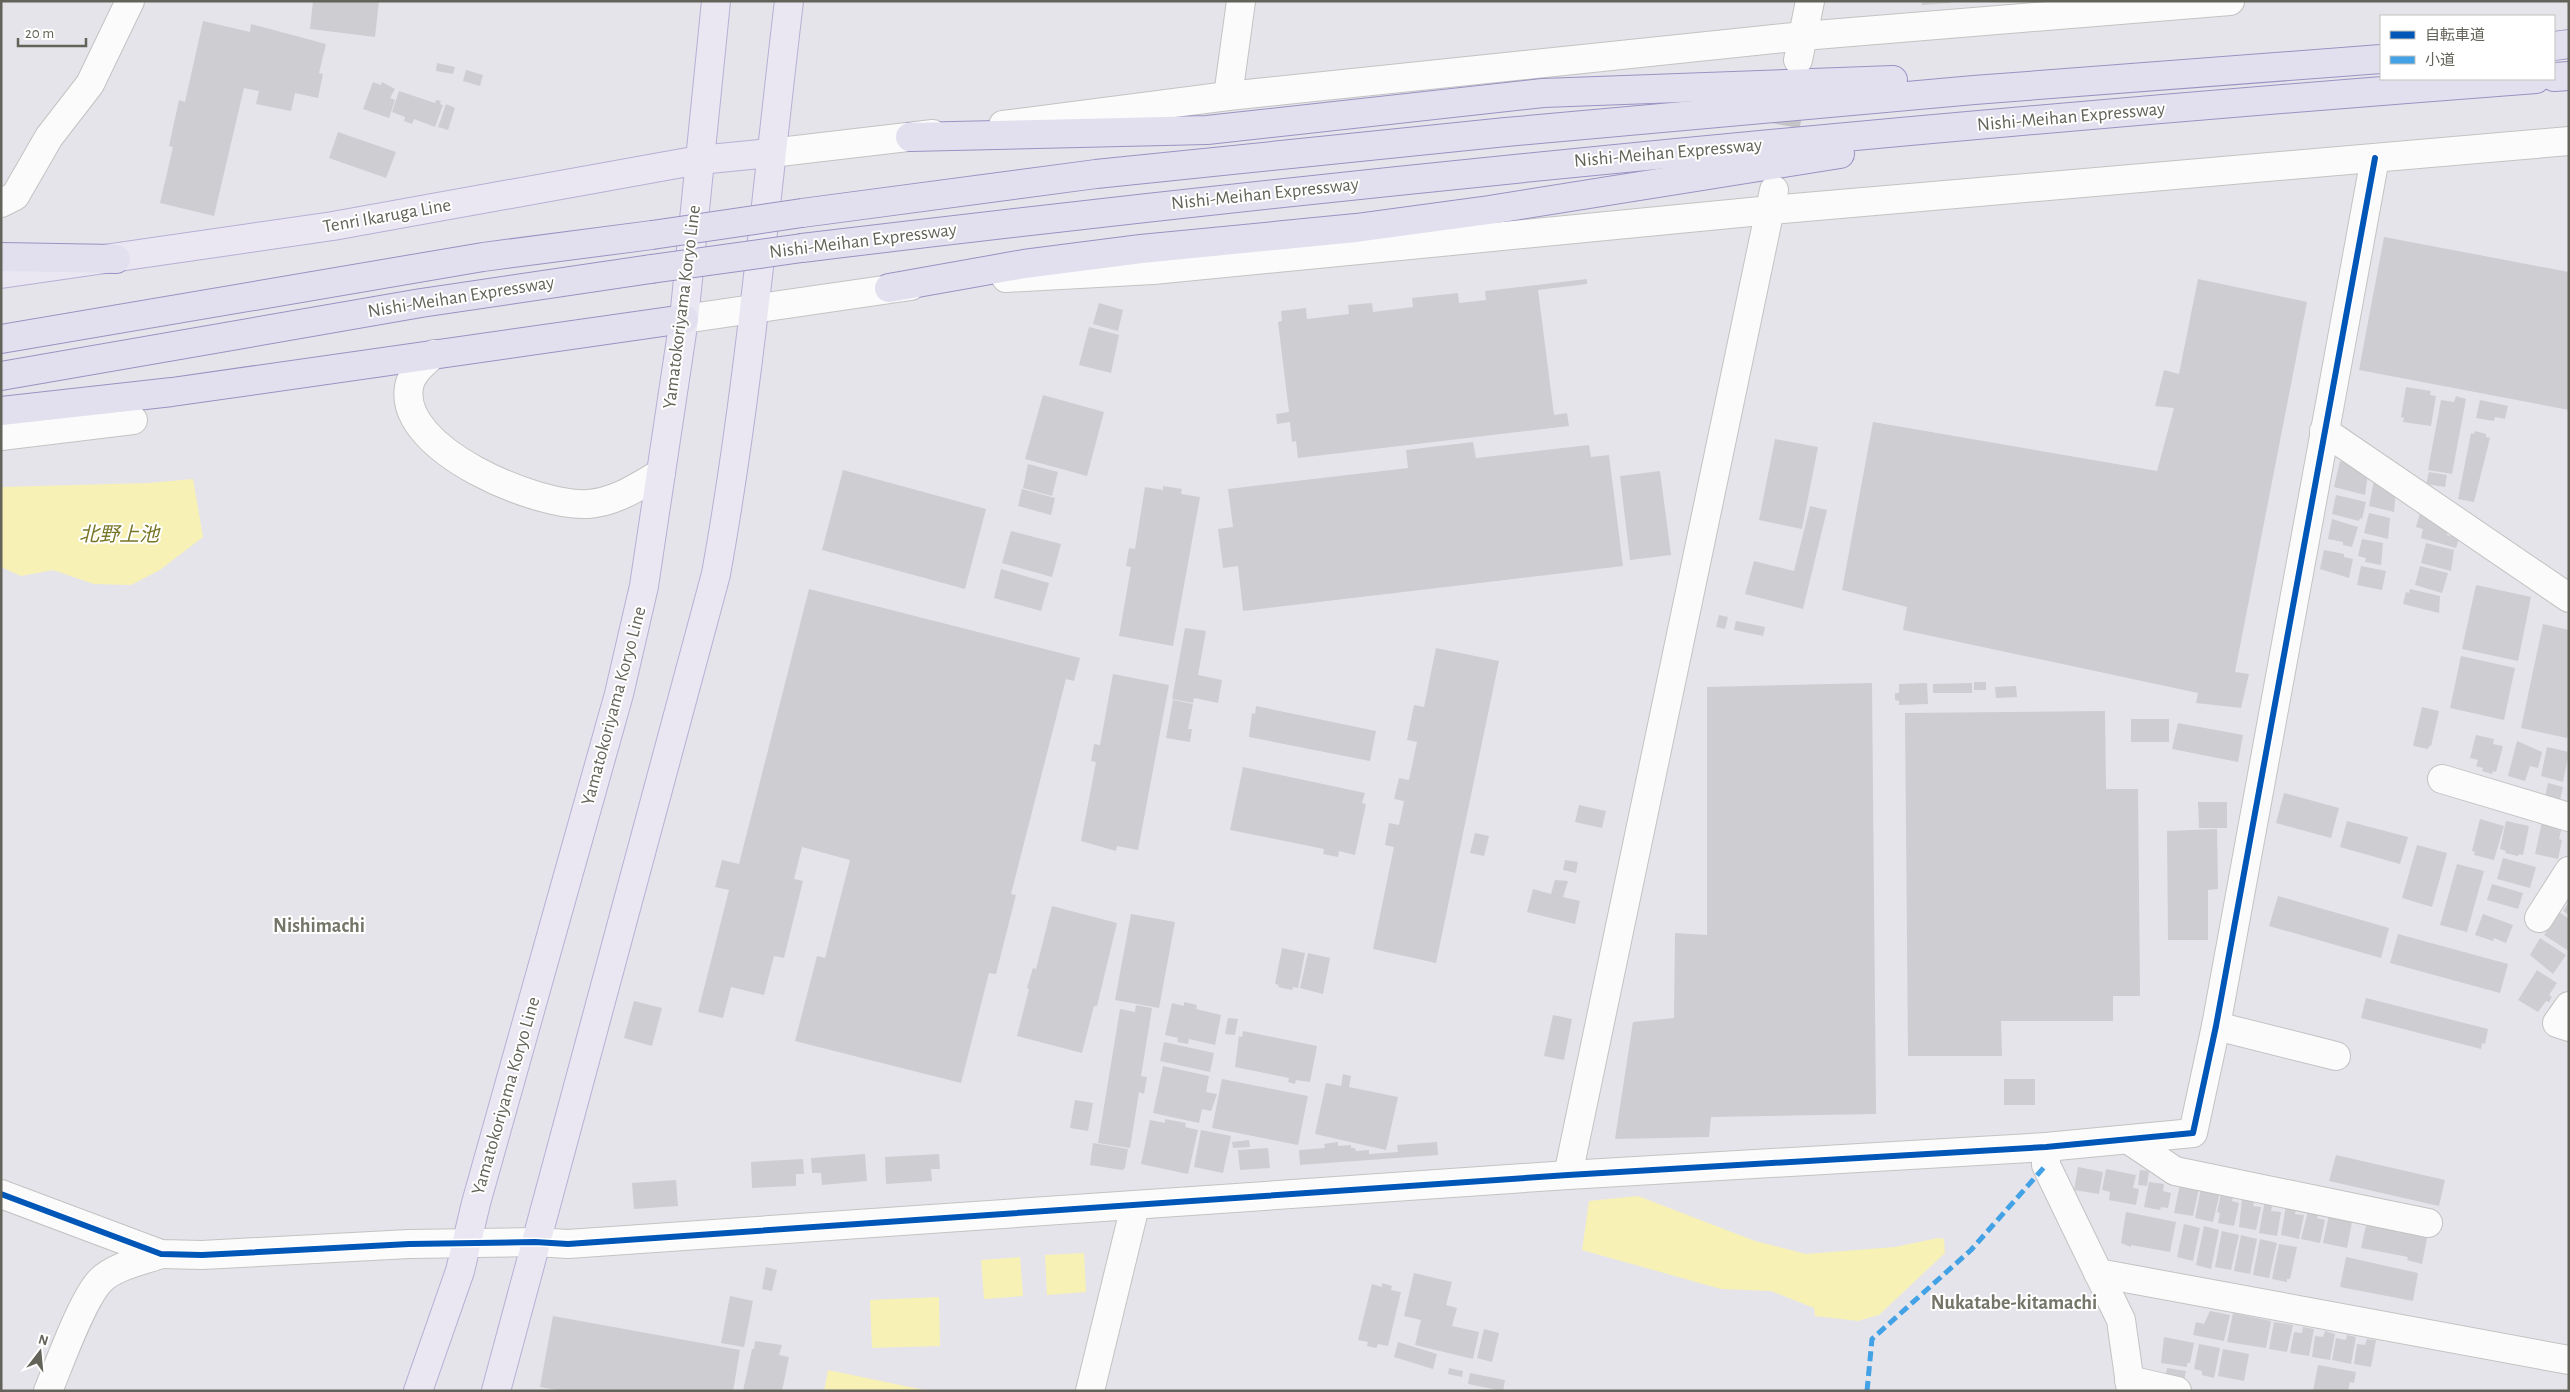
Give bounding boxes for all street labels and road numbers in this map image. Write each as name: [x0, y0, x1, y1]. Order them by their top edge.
street label: Nishi-Meihan Expressway: [1976, 99, 2166, 135]
street label: Nishi-Meihan Expressway: [1573, 135, 1763, 171]
street label: Nishi-Meihan Expressway: [1170, 175, 1360, 213]
street label: Tenri Ikaruga Line: [321, 195, 453, 237]
street label: Yamatokoriyama Koryo Line: [660, 204, 704, 410]
street label: Nishi-Meihan Expressway: [768, 220, 958, 262]
street label: Nishi-Meihan Expressway: [366, 273, 556, 321]
street label: Yamatokoriyama Koryo Line: [578, 604, 650, 808]
street label: Yamatokoriyama Koryo Line: [469, 995, 543, 1197]

